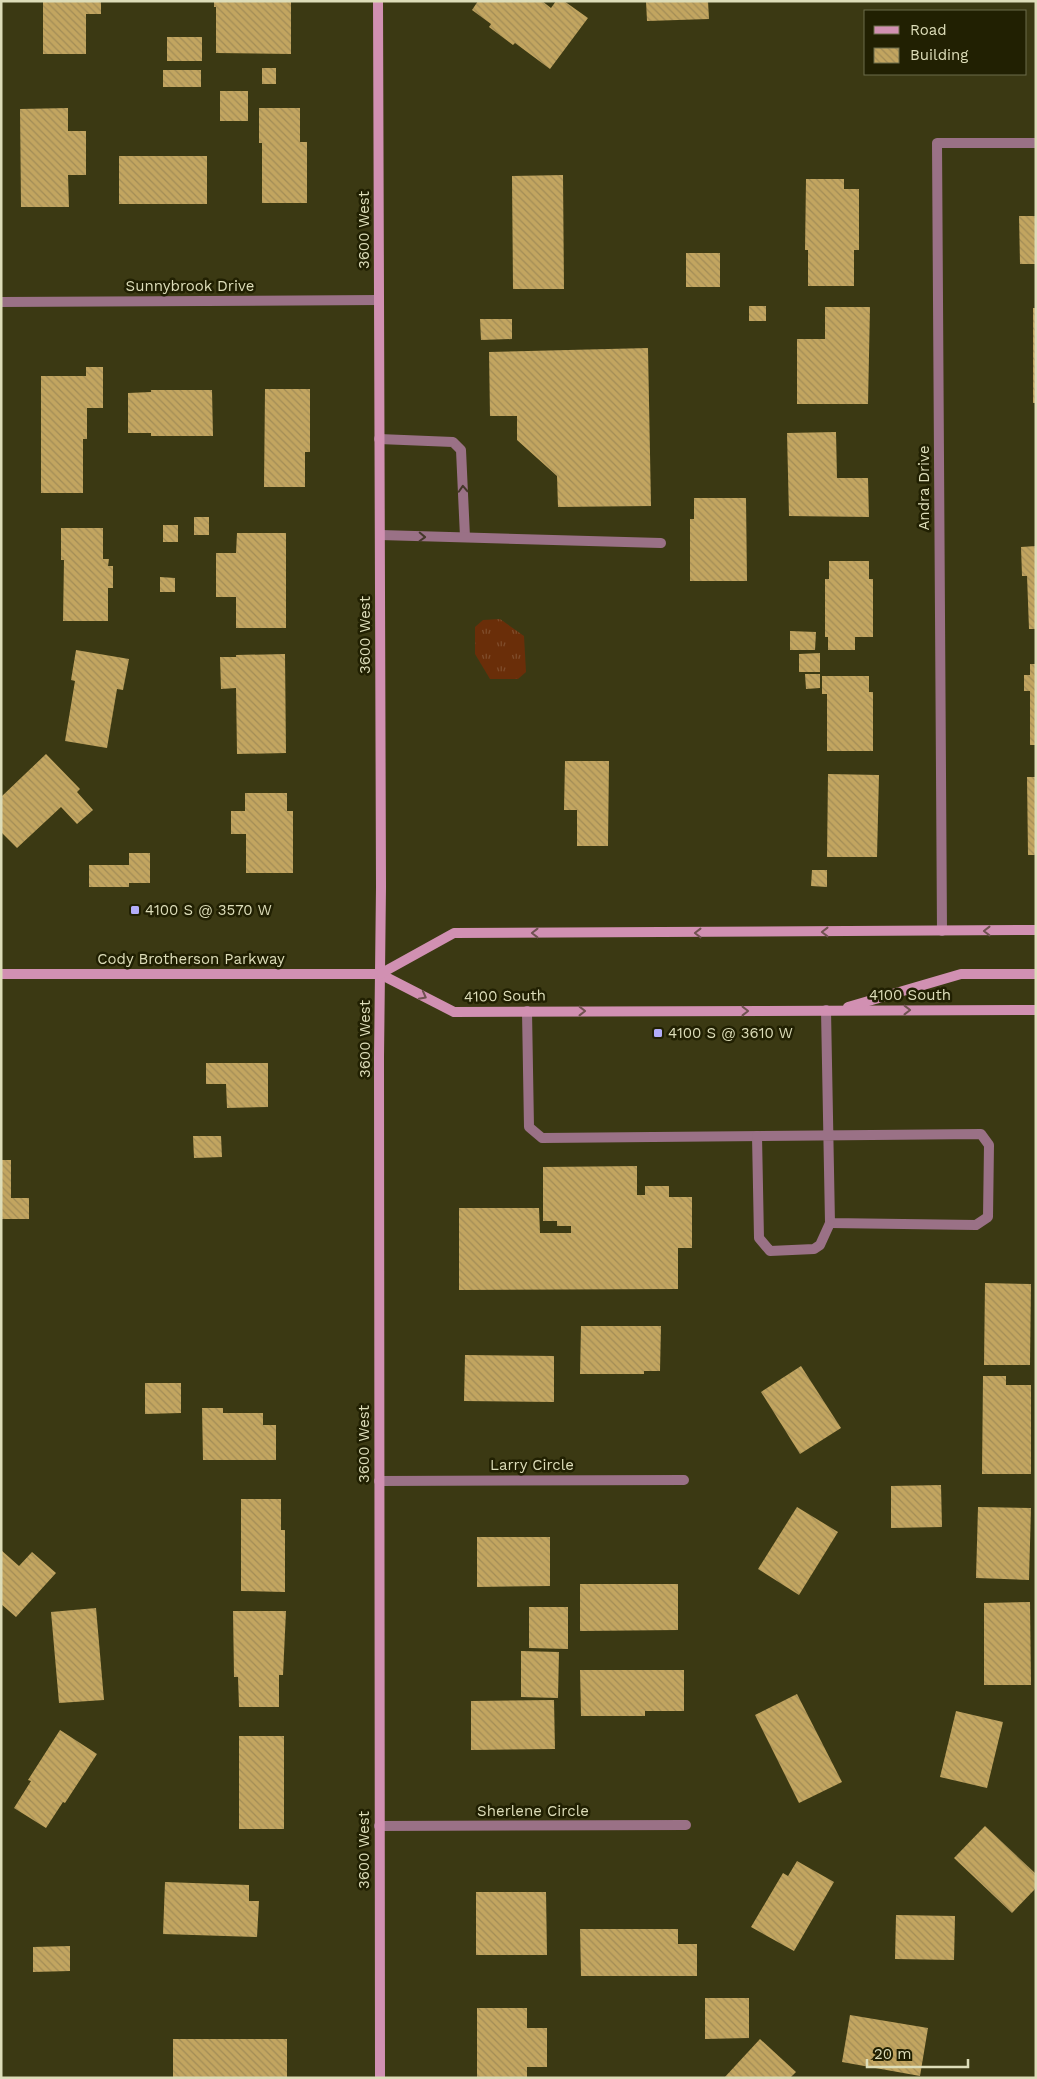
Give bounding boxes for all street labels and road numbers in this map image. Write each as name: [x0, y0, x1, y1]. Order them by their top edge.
street label: 3600 West: [355, 190, 373, 269]
street label: Sunnybrook Drive: [126, 277, 254, 295]
street label: Andra Drive: [915, 445, 933, 531]
street label: 3600 West: [356, 595, 374, 674]
street label: Cody Brotherson Parkway: [97, 950, 285, 968]
street label: 4100 South: [464, 986, 546, 1006]
street label: 4100 South: [869, 986, 951, 1004]
street label: 3600 West: [356, 999, 374, 1078]
street label: 3600 West: [355, 1404, 373, 1483]
street label: Larry Circle: [490, 1456, 574, 1474]
street label: Sherlene Circle: [477, 1802, 589, 1820]
street label: 3600 West: [355, 1810, 373, 1889]

